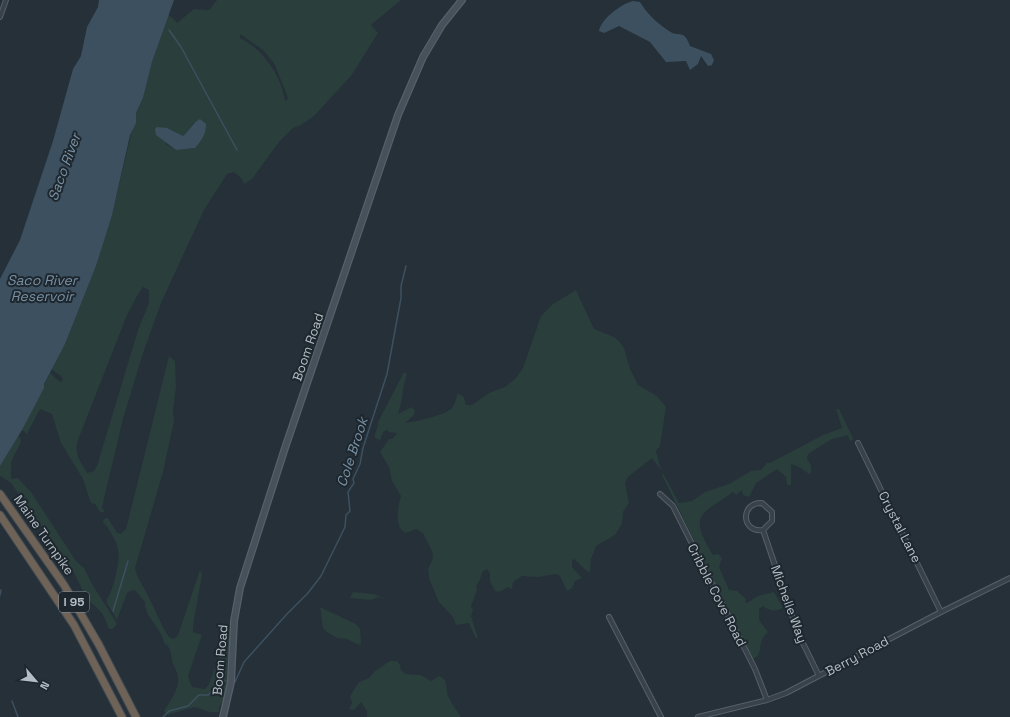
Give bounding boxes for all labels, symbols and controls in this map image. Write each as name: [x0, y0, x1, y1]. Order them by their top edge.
water label: Saco River: [44, 129, 85, 203]
water label: Saco River Reservoir: [7, 271, 79, 305]
street label: Boom Road: [288, 311, 328, 383]
water label: Cole Brook: [332, 414, 372, 489]
street label: Crystal Lane: [875, 488, 925, 566]
street label: Maine Turnpike: [10, 492, 78, 578]
street label: Cribble Cove Road: [684, 541, 750, 649]
street label: Michelle Way: [767, 563, 811, 645]
road number: I 95: [59, 592, 89, 612]
street label: Boom Road: [208, 624, 232, 696]
street label: Berry Road: [822, 632, 892, 680]
north arrow: [16, 661, 56, 701]
text: N: [37, 679, 53, 692]

